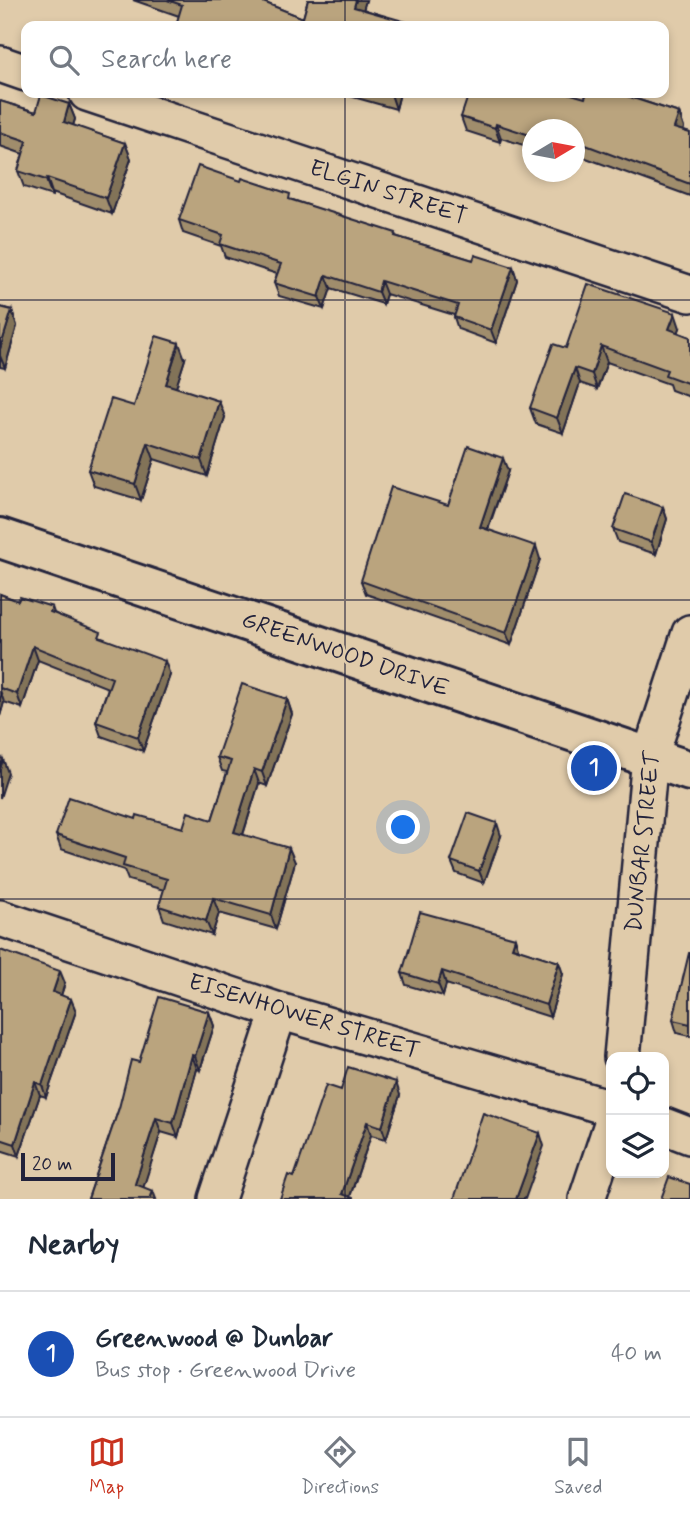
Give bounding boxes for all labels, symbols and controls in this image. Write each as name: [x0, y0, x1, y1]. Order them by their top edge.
search box: [21, 21, 669, 98]
icon: search: [45, 41, 83, 79]
text: Search here: [101, 43, 232, 77]
north arrow: [522, 119, 585, 182]
street label: ELGIN STREET: [305, 153, 471, 233]
street label: GREENWOOD DRIVE: [237, 605, 453, 705]
pin: 1: [571, 742, 617, 794]
street label: DUNBAR STREET: [620, 749, 669, 934]
your location: [386, 810, 420, 844]
street label: EISENHOWER STREET: [185, 968, 423, 1066]
map controls: [606, 1052, 669, 1178]
button: locate: [606, 1052, 669, 1115]
button: layers: [606, 1115, 669, 1178]
scale bar: [21, 1150, 116, 1182]
text: 20 m: [32, 1152, 72, 1177]
text: Nearby: [28, 1225, 119, 1264]
text: Greenwood @ Dunbar: [95, 1322, 333, 1356]
text: 1: [46, 1339, 56, 1369]
text: 40 m: [611, 1339, 662, 1369]
text: Bus stop · Greenwood Drive: [95, 1356, 356, 1386]
tab: Map: [88, 1433, 126, 1500]
tab: Directions: [301, 1433, 379, 1500]
tab: Saved: [554, 1433, 602, 1500]

